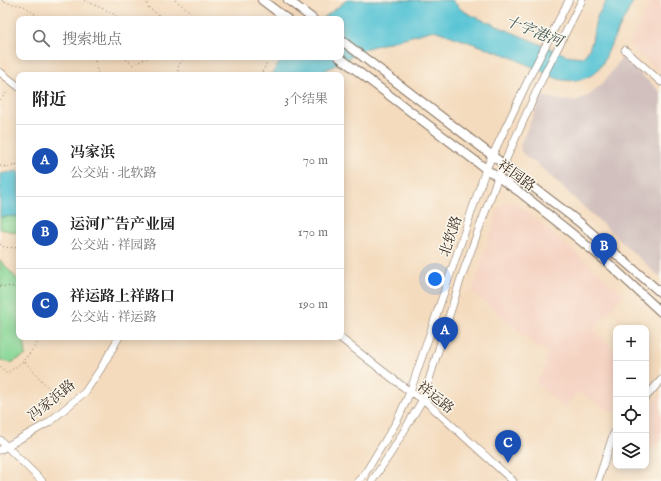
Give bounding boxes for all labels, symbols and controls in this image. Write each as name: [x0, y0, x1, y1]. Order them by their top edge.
water label: 十字港河: [502, 11, 568, 53]
search box: [16, 16, 344, 60]
icon: search: [30, 27, 52, 49]
text: 搜索地点: [62, 30, 122, 49]
text: 附近: [32, 90, 66, 111]
text: 3个结果: [284, 91, 328, 108]
text: 冯家浜: [70, 143, 115, 162]
text: A: [41, 152, 49, 169]
text: 70 m: [303, 152, 328, 169]
street label: 祥园路: [494, 156, 539, 195]
text: 公交站 · 北软路: [70, 165, 157, 182]
street label: 北软路: [436, 214, 466, 259]
text: 运河广告产业园: [70, 215, 175, 234]
text: B: [41, 224, 49, 241]
text: 170 m: [298, 224, 328, 241]
pin: B: [591, 233, 617, 266]
text: 公交站 · 祥园路: [70, 237, 157, 254]
your location: [425, 269, 445, 289]
text: 祥运路上祥路口: [70, 287, 175, 306]
text: C: [40, 296, 50, 313]
text: 190 m: [298, 296, 328, 313]
text: 公交站 · 祥运路: [70, 309, 157, 326]
pin: A: [432, 317, 458, 350]
map controls: [613, 325, 649, 469]
button: +: [613, 325, 649, 361]
button: −: [613, 361, 649, 397]
street label: 冯家浜路: [24, 376, 79, 425]
street label: 祥运路: [413, 378, 457, 418]
button: locate: [613, 397, 649, 433]
pin: C: [495, 430, 521, 463]
button: layers: [613, 433, 649, 469]

